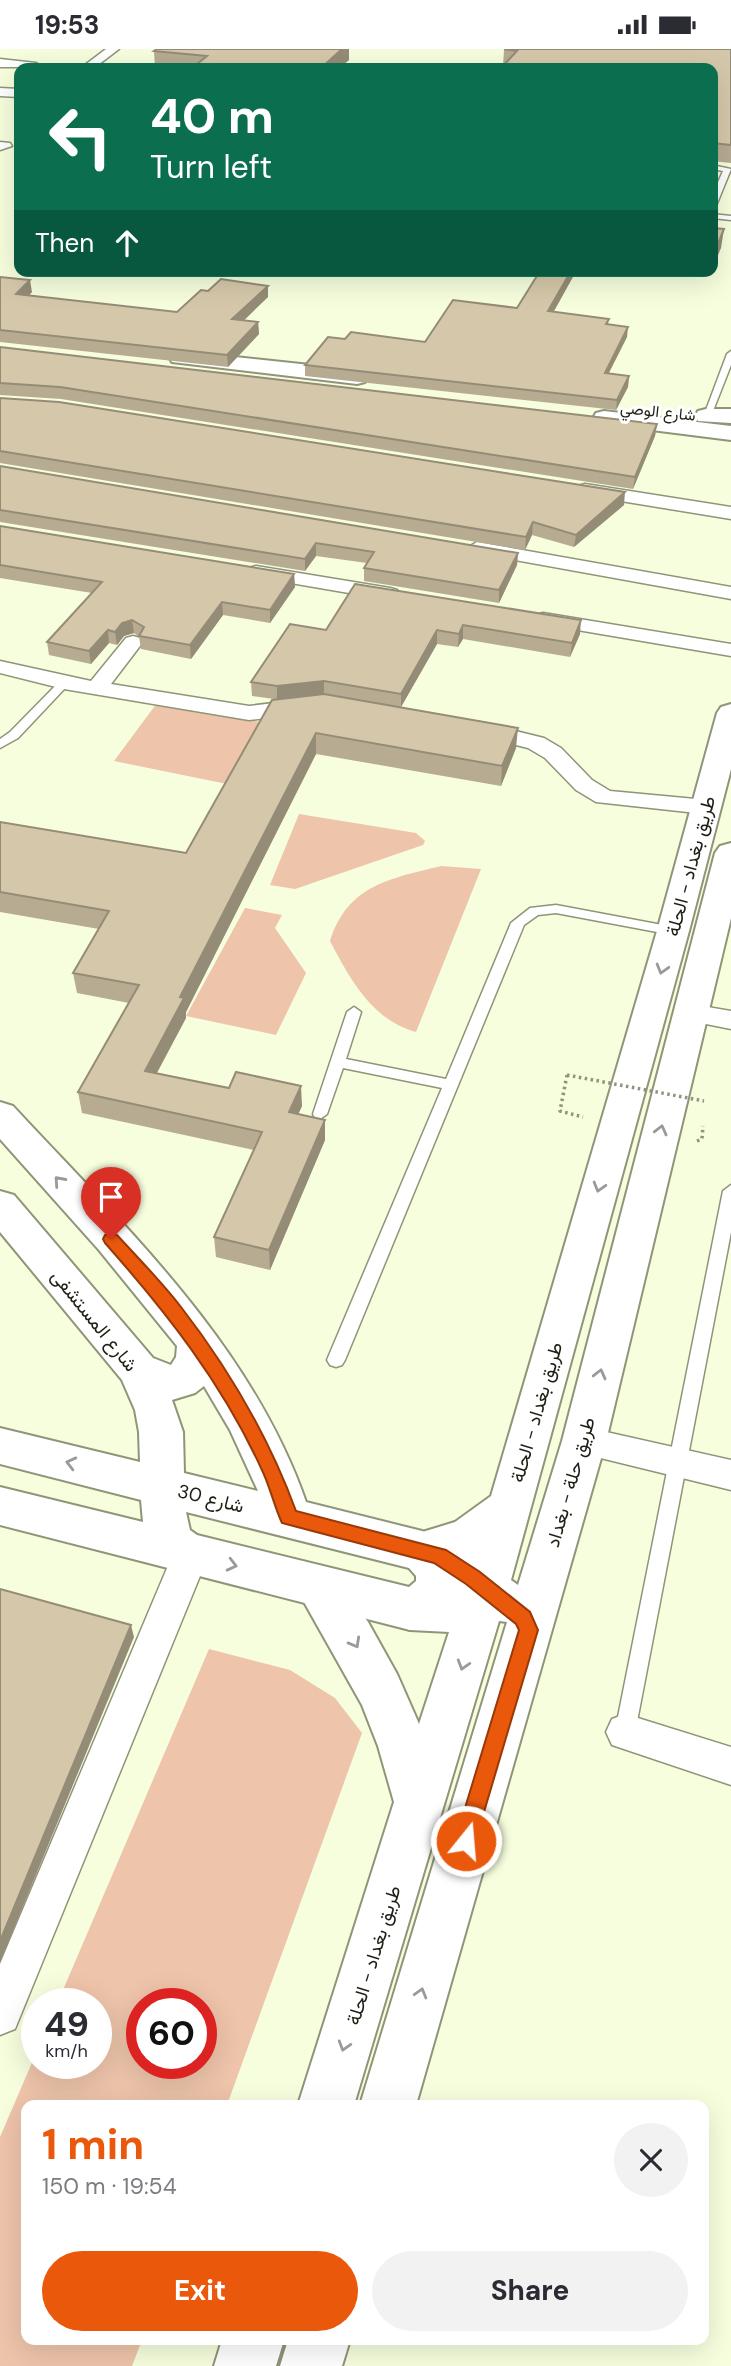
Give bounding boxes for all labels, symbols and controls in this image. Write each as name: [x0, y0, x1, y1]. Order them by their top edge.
text: 19:53: [35, 8, 99, 42]
text: 40 m: [150, 84, 274, 148]
icon: left: [35, 91, 126, 182]
text: Turn left: [150, 146, 272, 188]
icon: ahead: [108, 224, 146, 262]
text: Then: [35, 226, 94, 260]
street label: شارع الوصي: [619, 397, 697, 429]
street label: طريق بغداد - الحلة: [660, 793, 721, 939]
one-way arrow: [656, 962, 671, 974]
one-way arrow: [653, 1124, 667, 1136]
pin: [81, 1167, 141, 1239]
one-way arrow: [55, 1176, 67, 1189]
icon: arrive: [92, 1178, 130, 1216]
one-way arrow: [593, 1181, 607, 1193]
street label: شارع المستشفى: [46, 1264, 144, 1377]
street label: طريق بغداد - الحلة: [505, 1339, 568, 1485]
one-way arrow: [592, 1368, 606, 1380]
street label: طريق حلة - بغداد: [540, 1414, 601, 1550]
one-way arrow: [65, 1457, 77, 1471]
street label: شارع 30: [175, 1478, 247, 1519]
one-way arrow: [226, 1557, 238, 1571]
one-way arrow: [347, 1636, 360, 1648]
one-way arrow: [457, 1659, 472, 1671]
position arrow: [429, 1804, 503, 1878]
street label: طريق بغداد - الحلة: [340, 1882, 407, 2028]
one-way arrow: [413, 1987, 428, 1999]
speed limit sign: 60: [126, 1988, 217, 2079]
text: 49: [44, 2001, 89, 2047]
text: km/h: [45, 2039, 88, 2063]
one-way arrow: [338, 2040, 353, 2052]
text: 1 min: [42, 2117, 144, 2172]
button: close: [614, 2123, 688, 2197]
text: 150 m · 19:54: [42, 2171, 177, 2201]
button: Exit: [42, 2251, 358, 2331]
button: Share: [372, 2251, 688, 2331]

